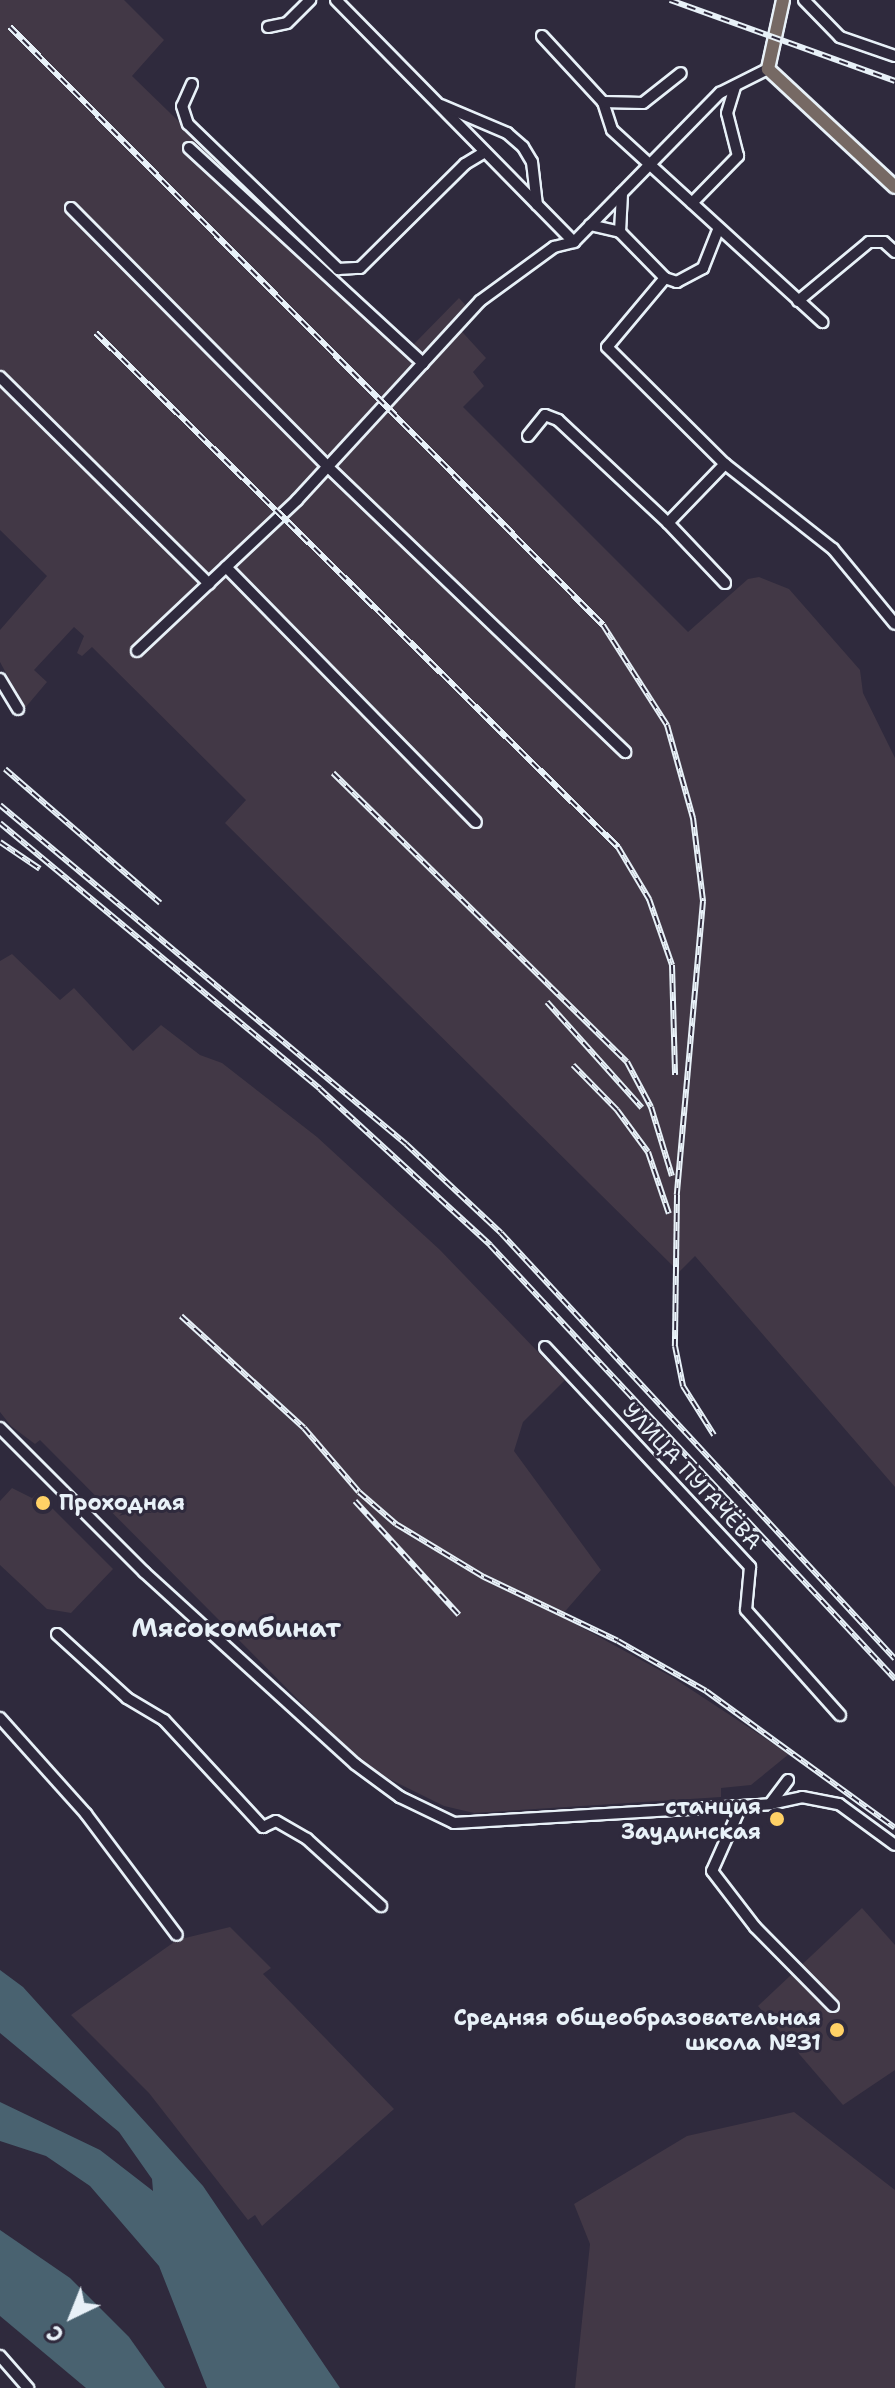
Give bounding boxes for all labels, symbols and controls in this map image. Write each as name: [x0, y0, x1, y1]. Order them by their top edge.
street label: УЛИЦА ПУГАЧЁВА: [617, 1397, 767, 1555]
place label: Проходная: [59, 1490, 185, 1516]
marker: Проходная: [34, 1494, 52, 1512]
district label: Мясокомбинат: [131, 1612, 341, 1644]
place label: станция Заудинская: [621, 1793, 761, 1844]
marker: станция Заудинская: [768, 1810, 786, 1828]
place label: Средняя общеобразовательная школа №31: [453, 2004, 821, 2056]
marker: Средняя общеобразовательная школа №31: [828, 2021, 846, 2039]
north arrow: [32, 2276, 112, 2356]
text: С: [40, 2319, 70, 2349]

